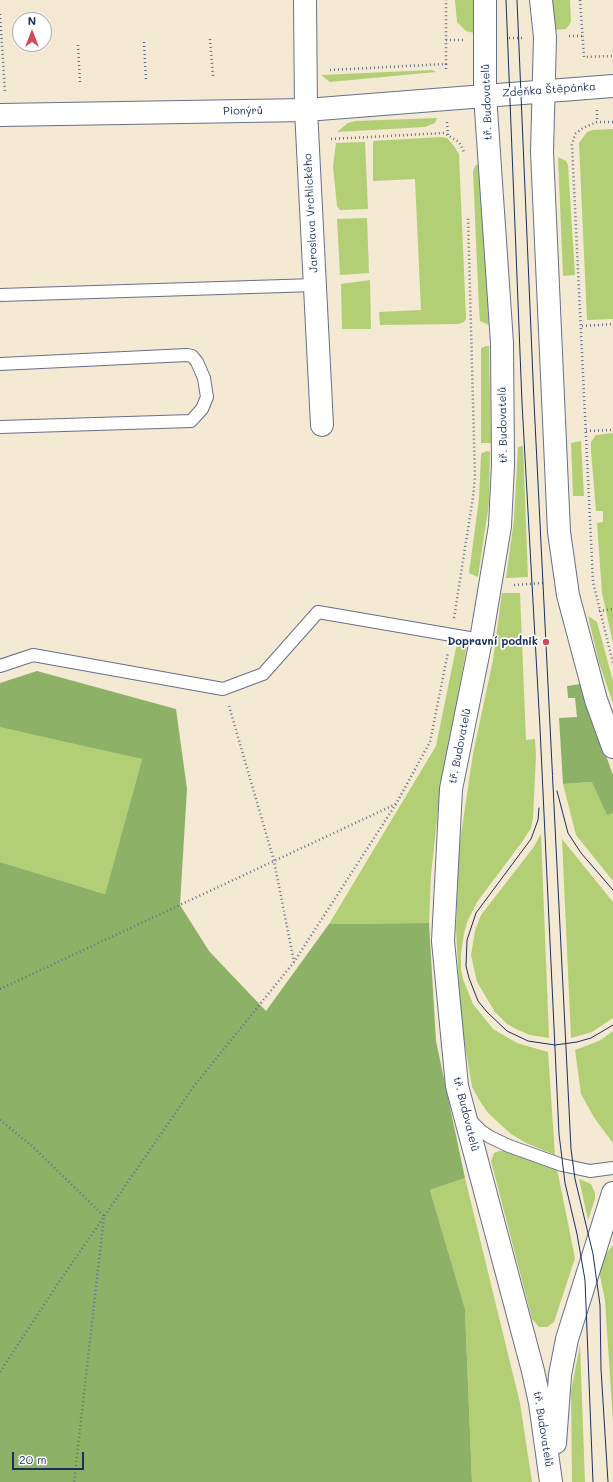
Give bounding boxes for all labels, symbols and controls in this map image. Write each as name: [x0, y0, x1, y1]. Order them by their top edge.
north arrow: [12, 12, 52, 52]
text: N: [28, 13, 36, 28]
street label: tř. Budovatelů: [479, 64, 495, 140]
street label: Zdeňka Štěpánka: [502, 80, 596, 100]
street label: Pionýrů: [223, 104, 263, 118]
street label: Jaroslava Vrchlického: [301, 153, 321, 273]
street label: tř. Budovatelů: [496, 387, 510, 463]
place label: Dopravní podnik: [447, 635, 538, 649]
marker: Dopravní podnik: [541, 637, 551, 647]
street label: tř. Budovatelů: [446, 707, 474, 785]
street label: tř. Budovatelů: [450, 1075, 482, 1153]
street label: tř. Budovatelů: [530, 1390, 556, 1468]
scale bar: [14, 1444, 86, 1470]
text: 20 m: [19, 1451, 47, 1467]

